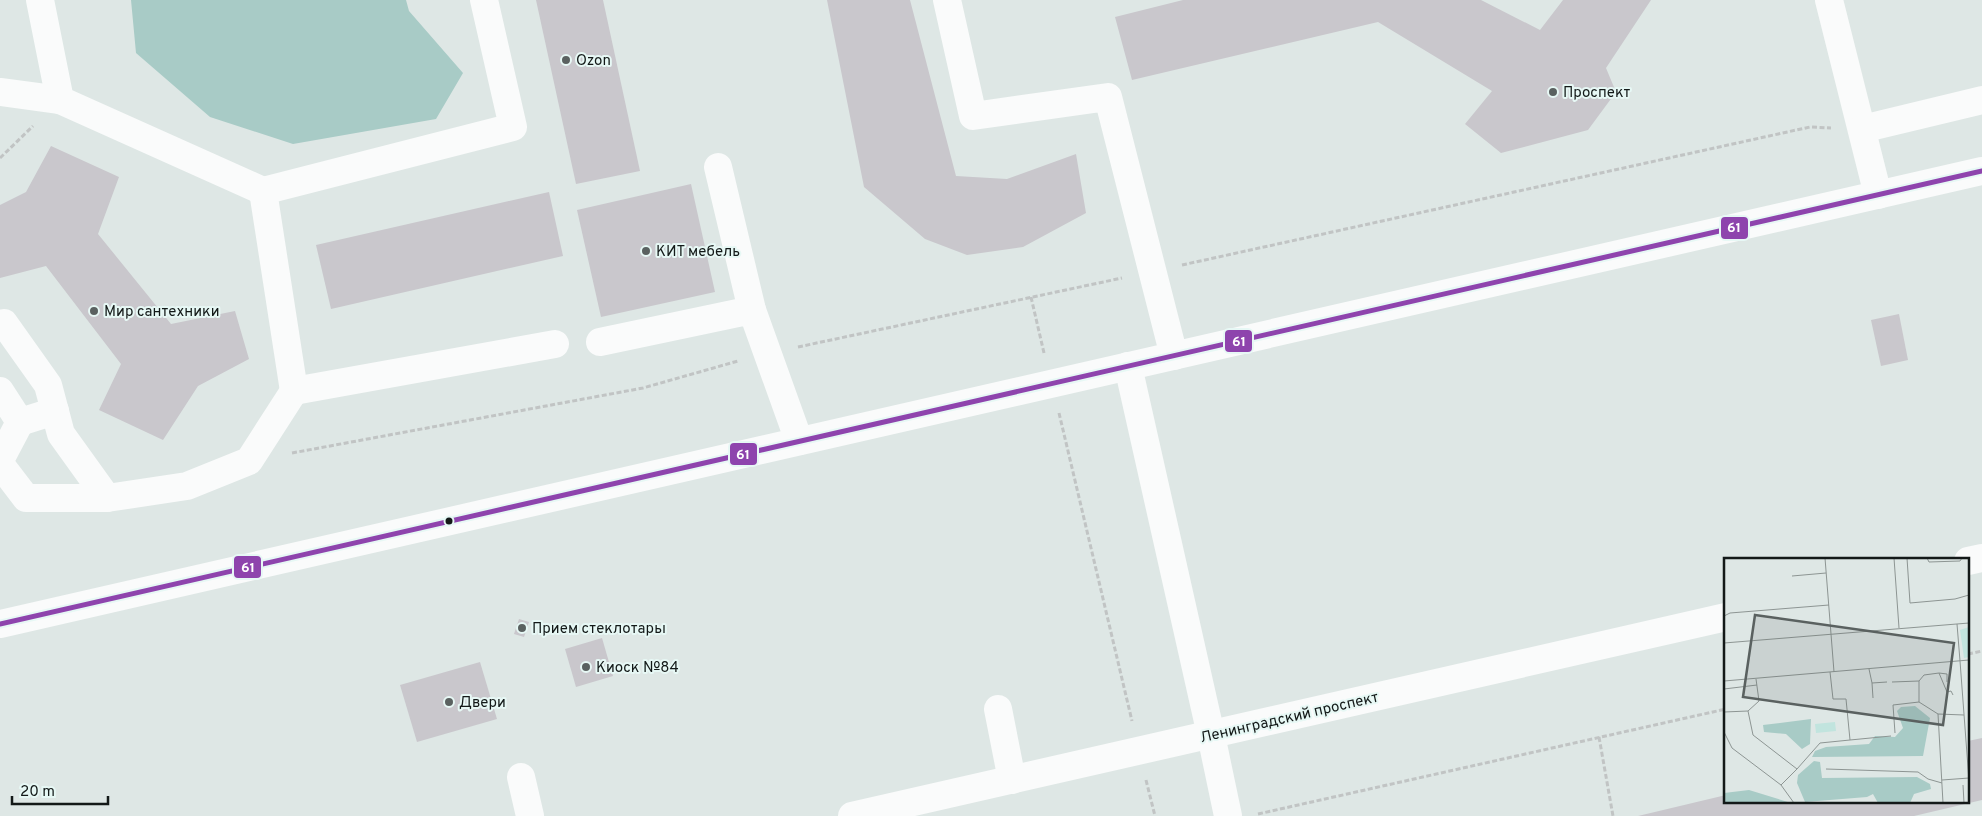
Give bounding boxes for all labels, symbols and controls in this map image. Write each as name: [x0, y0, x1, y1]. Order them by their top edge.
place label: Ozon: [576, 52, 611, 71]
marker: Ozon: [560, 54, 572, 66]
place label: Проспект: [1563, 84, 1630, 103]
marker: Проспект: [1547, 86, 1559, 98]
line badge: 61: [1720, 216, 1749, 240]
text: 61: [1727, 220, 1741, 237]
place label: КИТ мебель: [656, 243, 740, 262]
marker: КИТ мебель: [640, 245, 652, 257]
place label: Мир сантехники: [104, 303, 219, 322]
marker: Мир сантехники: [88, 305, 100, 317]
line badge: 61: [1224, 329, 1253, 353]
text: 61: [1232, 334, 1246, 351]
line badge: 61: [729, 442, 758, 466]
text: 61: [736, 447, 750, 464]
unlabelled marker: [444, 516, 454, 526]
line badge: 61: [233, 555, 262, 579]
inset map: [1724, 558, 1970, 804]
text: 61: [241, 560, 255, 577]
place label: Прием стеклотары: [532, 620, 666, 639]
marker: Прием стеклотары: [516, 622, 528, 634]
place label: Киоск №84: [596, 659, 679, 678]
marker: Киоск №84: [580, 661, 592, 673]
street label: Ленинградский проспект: [1198, 689, 1381, 748]
place label: Двери: [459, 694, 506, 713]
marker: Двери: [443, 696, 455, 708]
scale bar: [12, 774, 109, 806]
text: 20 m: [20, 783, 55, 802]

